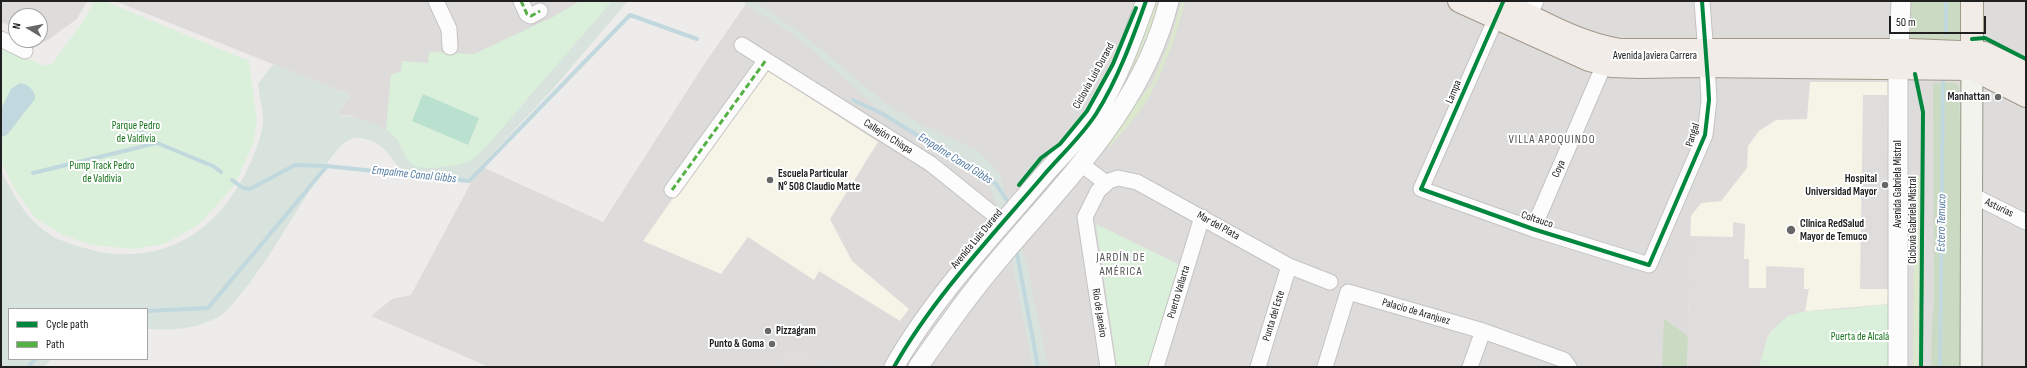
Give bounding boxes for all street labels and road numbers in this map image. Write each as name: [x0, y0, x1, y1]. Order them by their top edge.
street label: Ciclovía Luis Durand: [1070, 41, 1118, 111]
street label: Avenida Javiera Carrera: [1613, 49, 1697, 63]
street label: Lampa: [1443, 78, 1465, 106]
street label: Callejón Chispa: [861, 117, 915, 157]
street label: Pangal: [1683, 122, 1703, 148]
street label: Avenida Gabriela Mistral: [1891, 140, 1905, 228]
street label: Coya: [1549, 158, 1569, 180]
street label: Ciclovía Gabriela Mistral: [1906, 176, 1920, 264]
street label: Asturias: [1983, 195, 2015, 221]
street label: Avenida Luis Durand: [948, 207, 1006, 271]
street label: Mar del Plata: [1194, 209, 1242, 243]
street label: Coltauco: [1519, 209, 1555, 231]
street label: Puerto Vallarta: [1165, 264, 1193, 320]
street label: Río de Janeiro: [1089, 288, 1109, 338]
street label: Punta del Este: [1260, 289, 1288, 343]
street label: Palacio de Aranjuez: [1380, 296, 1452, 328]

